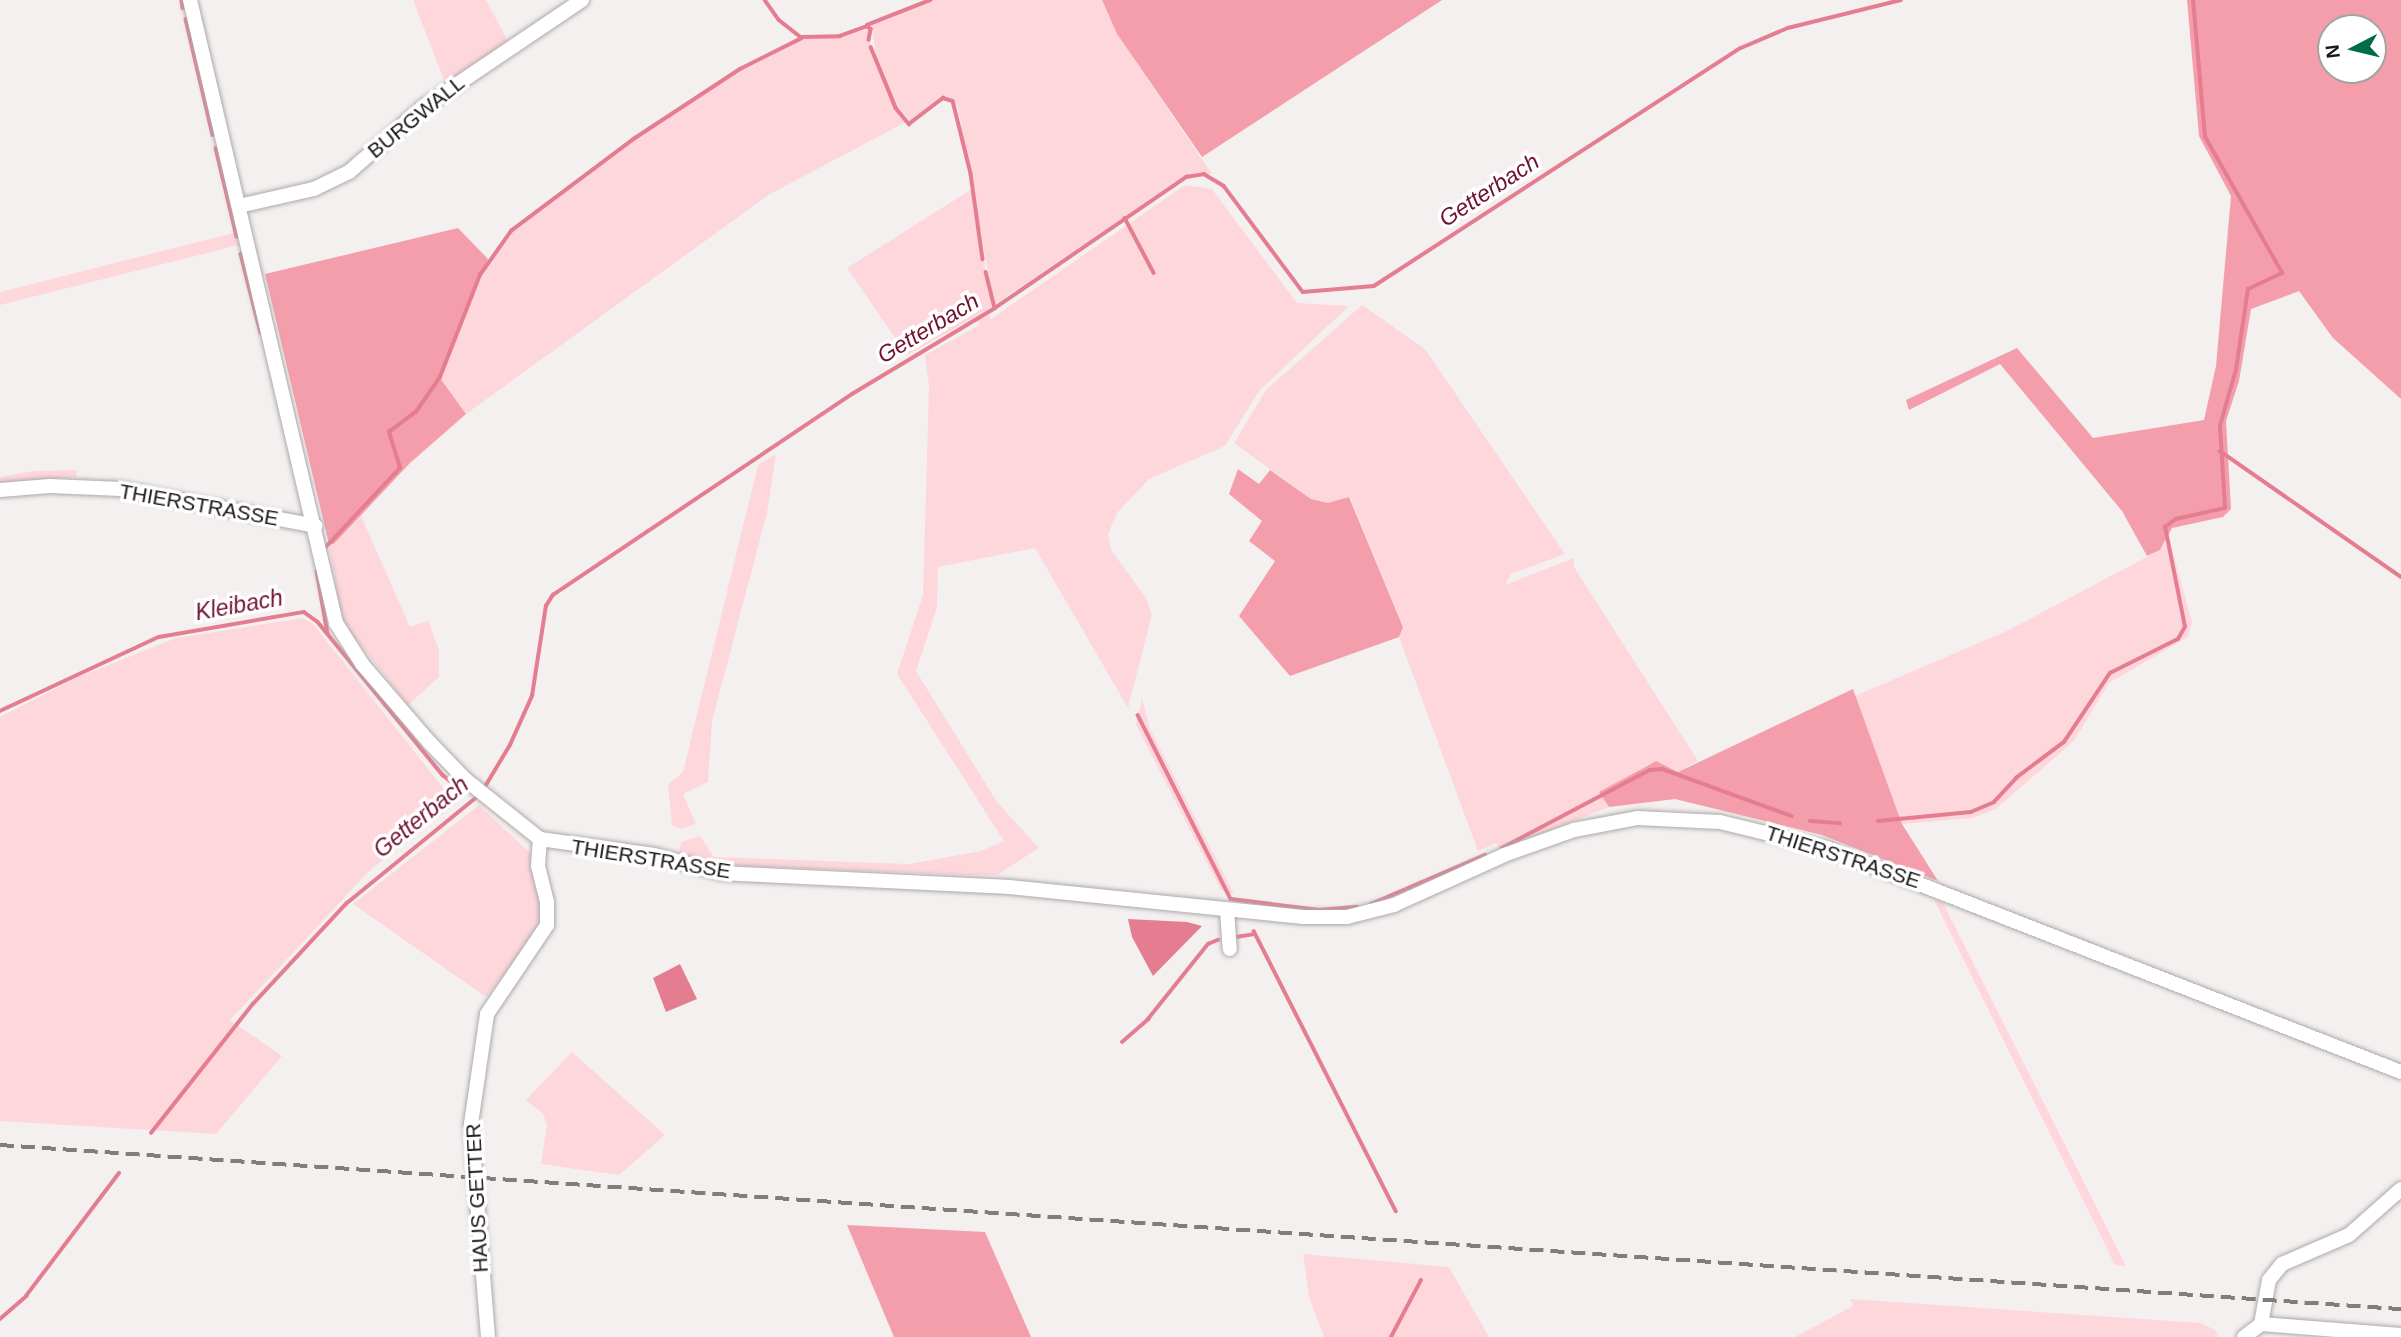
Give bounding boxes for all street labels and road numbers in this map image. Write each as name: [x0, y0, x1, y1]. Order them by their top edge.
street label: BURGWALL: [363, 70, 469, 164]
street label: THIERSTRASSE: [118, 479, 280, 531]
street label: THIERSTRASSE: [1763, 820, 1923, 894]
street label: THIERSTRASSE: [570, 834, 732, 884]
street label: HAUS GETTER: [461, 1123, 493, 1273]

